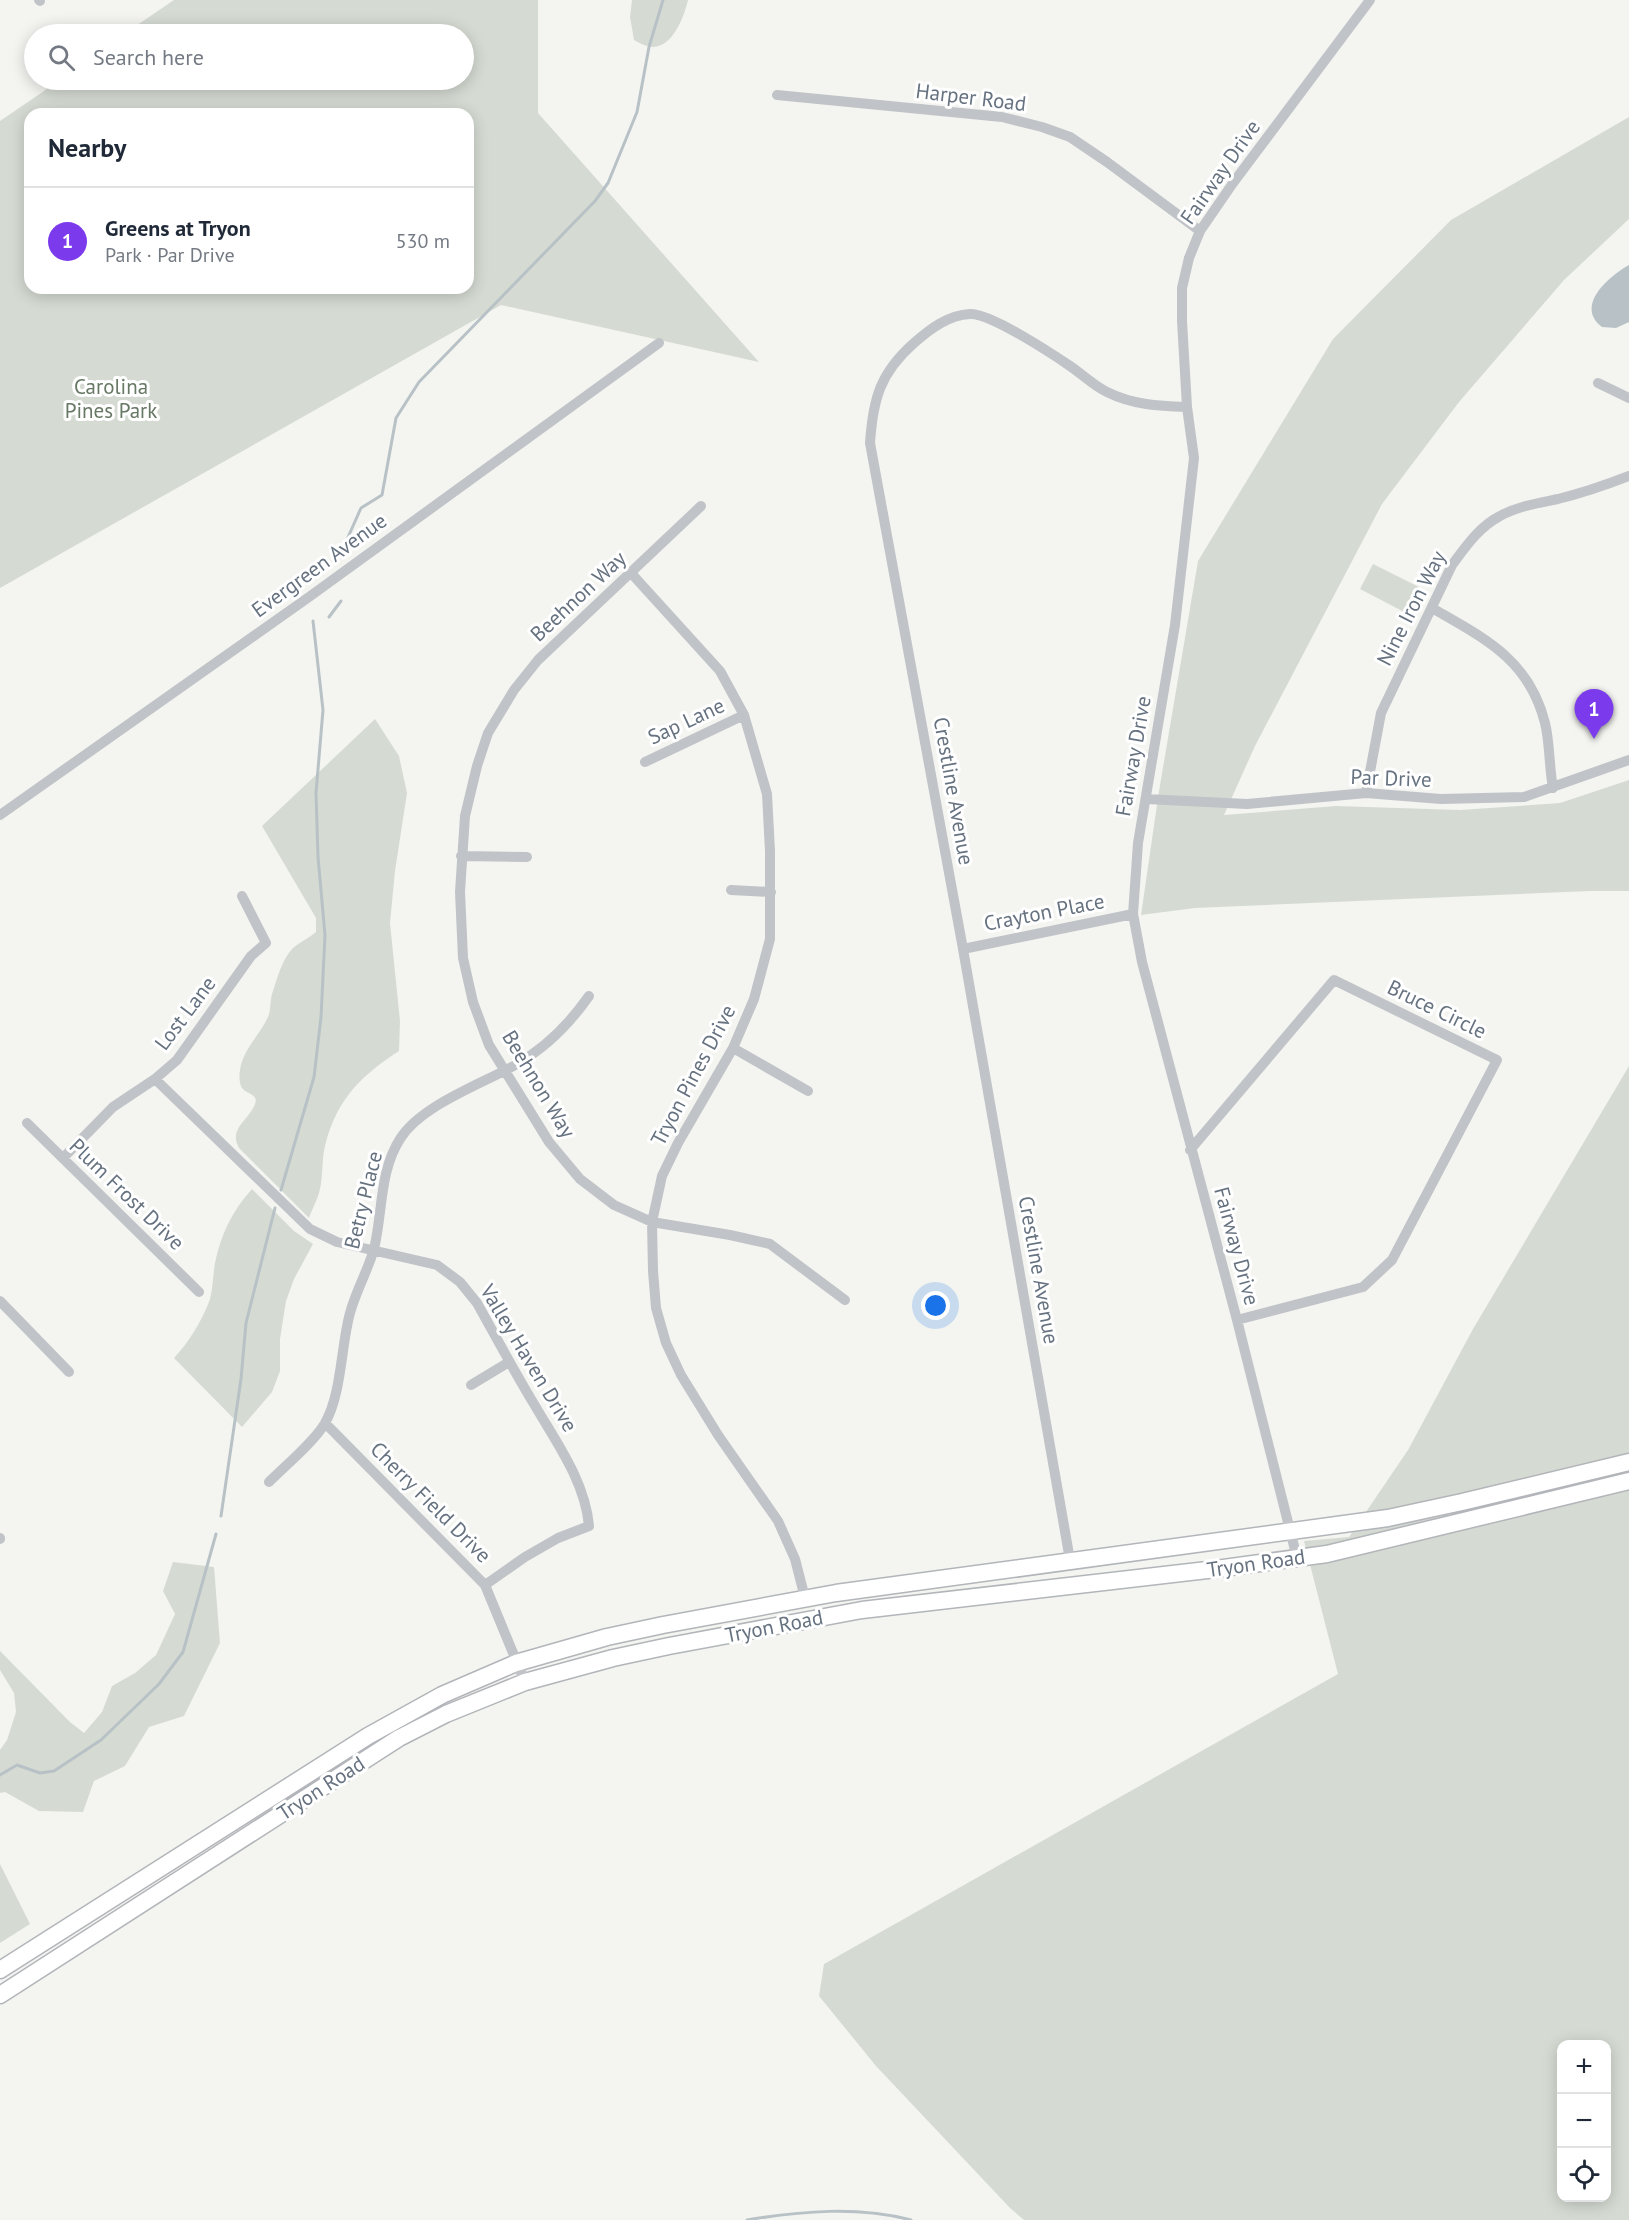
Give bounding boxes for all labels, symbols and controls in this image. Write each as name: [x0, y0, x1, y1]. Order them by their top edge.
search box: [24, 24, 474, 90]
icon: search: [45, 41, 78, 74]
text: Search here: [93, 43, 204, 71]
street label: Harper Road: [914, 77, 1028, 117]
street label: Fairway Drive: [1174, 114, 1266, 230]
text: Nearby: [48, 131, 126, 164]
text: Greens at Tryon: [105, 214, 251, 242]
text: 1: [62, 228, 73, 254]
text: 530 m: [396, 228, 450, 254]
text: Park · Par Drive: [105, 242, 235, 268]
park label: Carolina Pines Park: [65, 373, 157, 424]
street label: Evergreen Avenue: [246, 507, 392, 623]
street label: Beehnon Way: [525, 545, 632, 647]
street label: Nine Iron Way: [1370, 546, 1452, 670]
pin: 1: [1574, 690, 1614, 739]
street label: Sap Lane: [643, 692, 729, 750]
street label: Fairway Drive: [1109, 694, 1157, 818]
street label: Crestline Avenue: [928, 715, 980, 867]
street label: Par Drive: [1350, 763, 1432, 793]
street label: Crayton Place: [981, 887, 1107, 937]
street label: Lost Lane: [149, 971, 221, 1055]
street label: Bruce Circle: [1383, 973, 1491, 1045]
street label: Tryon Pines Drive: [645, 1000, 741, 1150]
street label: Beehnon Way: [496, 1025, 582, 1143]
street label: Plum Frost Drive: [64, 1132, 190, 1256]
street label: Betry Place: [338, 1148, 388, 1252]
street label: Fairway Drive: [1208, 1184, 1266, 1308]
street label: Crestline Avenue: [1013, 1194, 1065, 1346]
street label: Valley Haven Drive: [474, 1278, 584, 1437]
your location: [921, 1291, 950, 1320]
street label: Cherry Field Drive: [365, 1436, 497, 1568]
street label: Tryon Road: [1205, 1543, 1307, 1583]
street label: Tryon Road: [723, 1603, 825, 1649]
street label: Tryon Road: [272, 1750, 370, 1826]
map controls: [1557, 2040, 1611, 2202]
button: +: [1557, 2040, 1611, 2094]
button: −: [1557, 2094, 1611, 2148]
button: locate: [1557, 2148, 1611, 2202]

